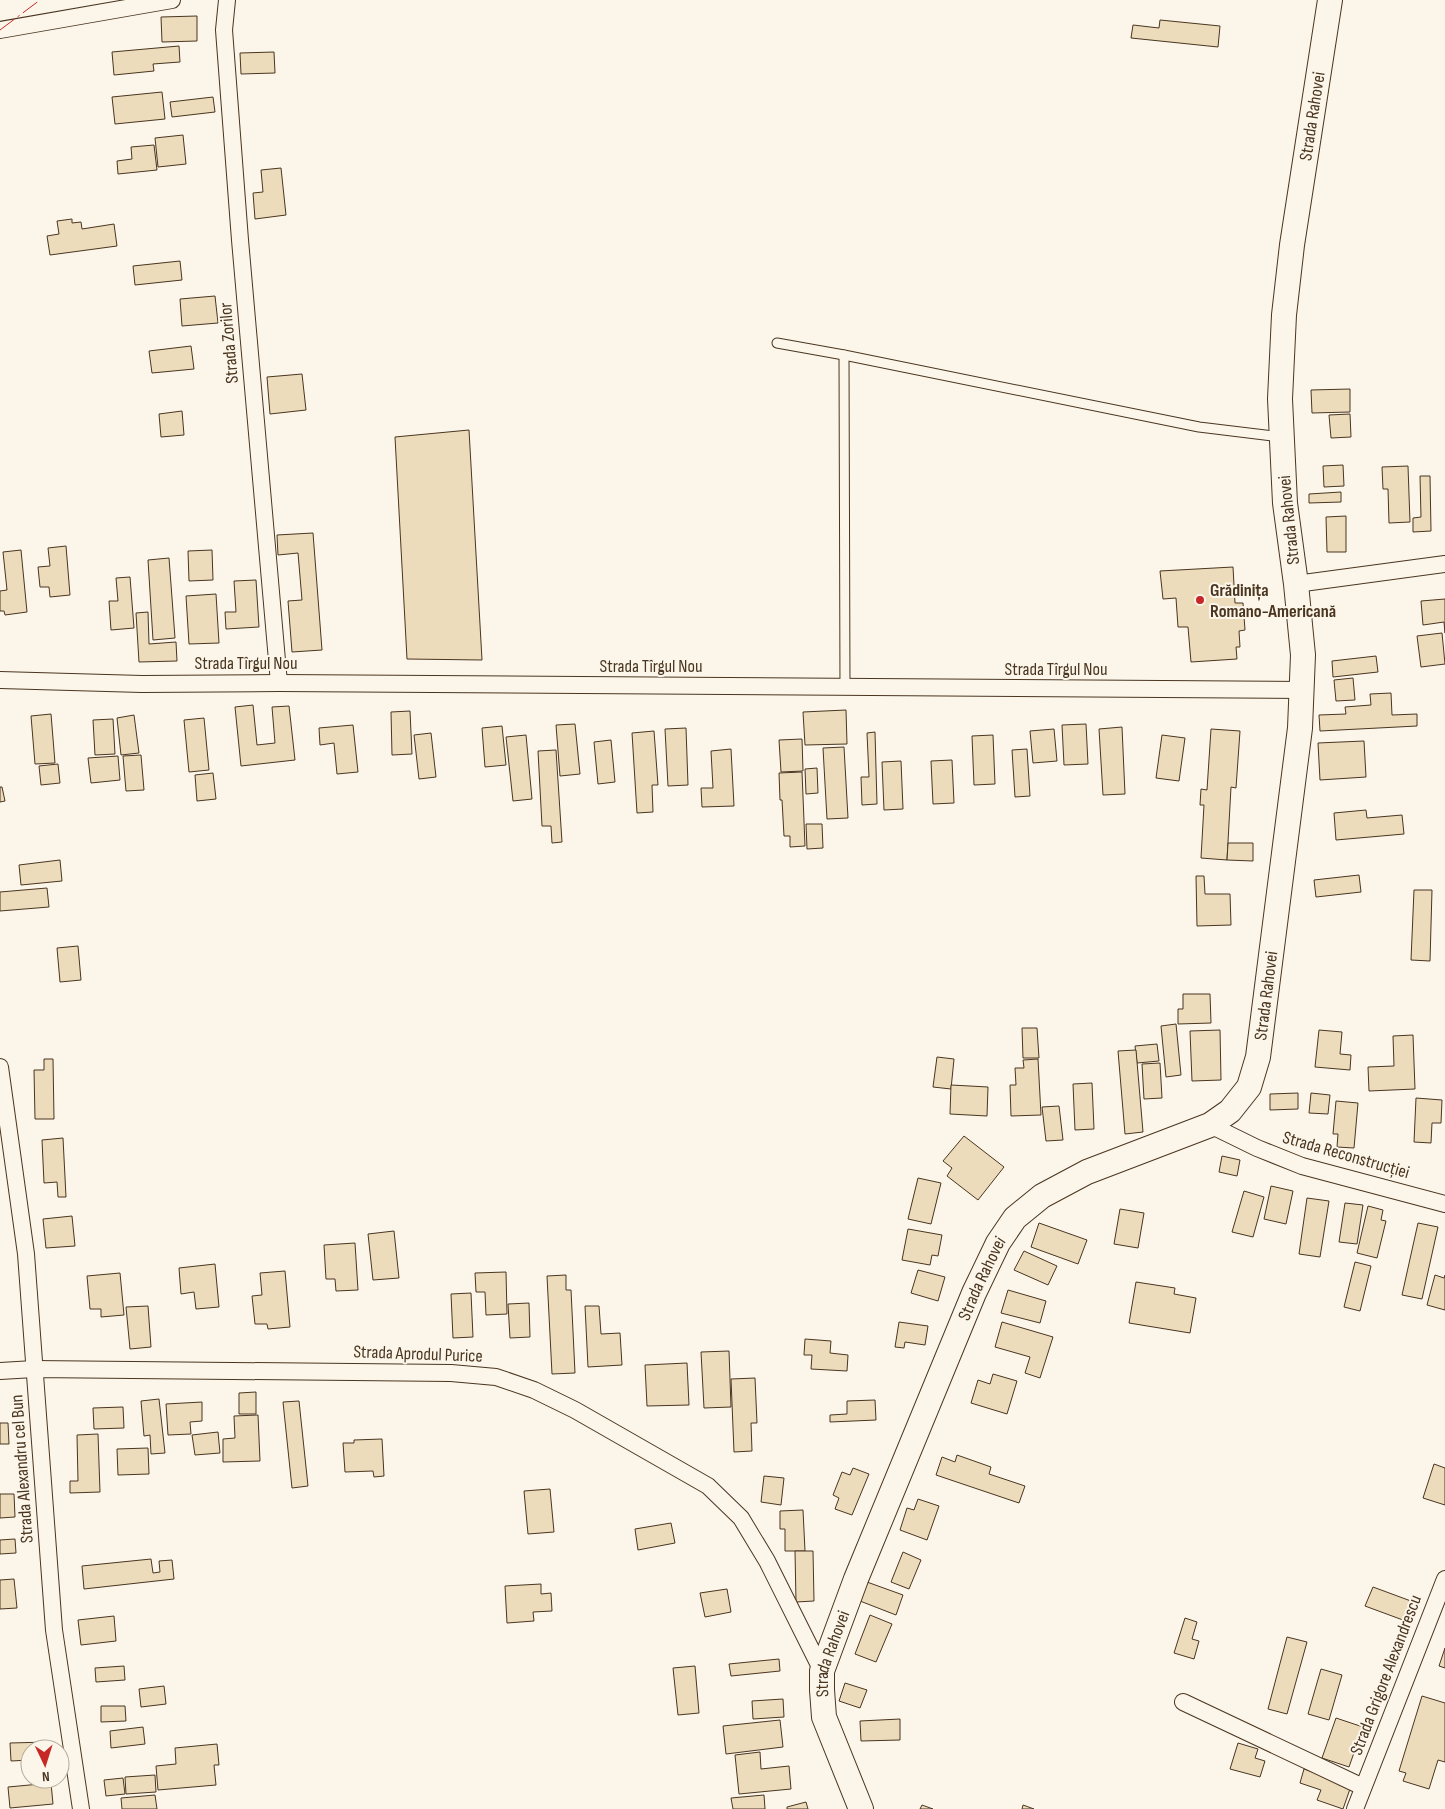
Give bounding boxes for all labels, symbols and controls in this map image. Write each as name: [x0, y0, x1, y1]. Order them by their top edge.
street label: Strada Rahovei: [1295, 70, 1329, 162]
street label: Strada Zorilor: [215, 302, 243, 384]
street label: Strada Rahovei: [1274, 474, 1304, 566]
place label: Grădinița Romano-Americană: [1210, 580, 1336, 622]
marker: Grădinița Romano-Americană: [1194, 594, 1206, 606]
street label: Strada Tîrgul Nou: [195, 653, 298, 674]
street label: Strada Tîrgul Nou: [600, 656, 703, 677]
street label: Strada Tîrgul Nou: [1005, 659, 1108, 680]
street label: Strada Rahovei: [1250, 950, 1282, 1042]
street label: Strada Reconstrucției: [1280, 1127, 1412, 1183]
street label: Strada Rahovei: [953, 1232, 1010, 1323]
street label: Strada Aprodul Purice: [353, 1341, 483, 1367]
street label: Strada Alexandru cel Bun: [6, 1394, 38, 1544]
street label: Strada Grigore Alexandrescu: [1346, 1592, 1426, 1758]
street label: Strada Rahovei: [811, 1608, 854, 1698]
north arrow: [20, 1739, 70, 1789]
text: N: [42, 1768, 50, 1785]

